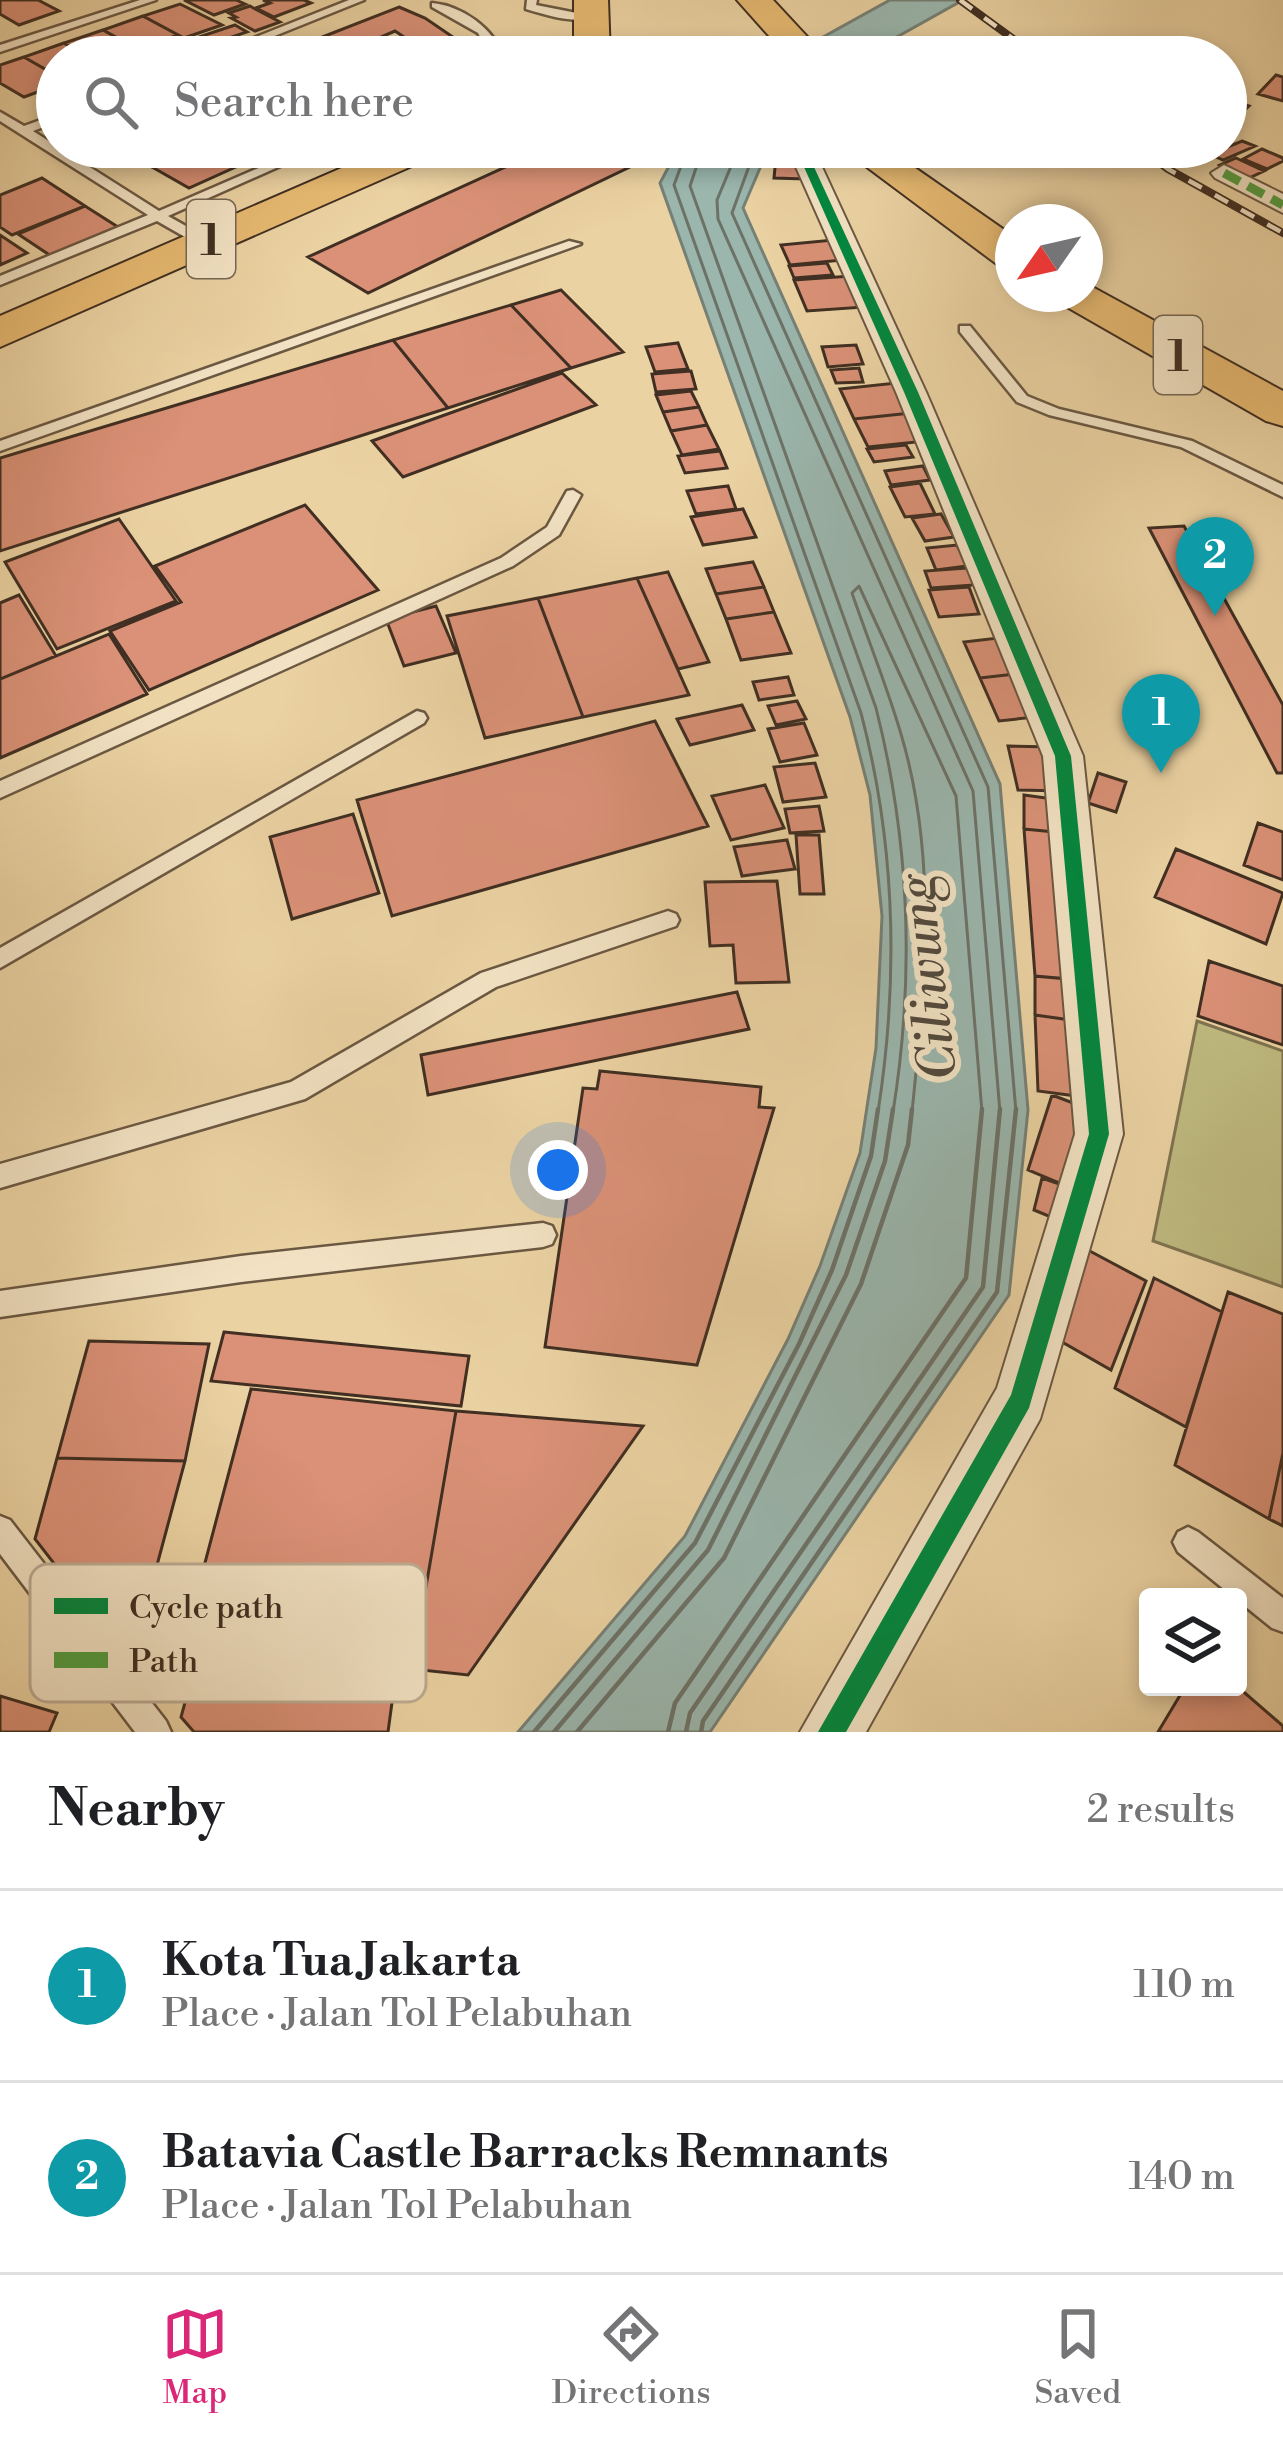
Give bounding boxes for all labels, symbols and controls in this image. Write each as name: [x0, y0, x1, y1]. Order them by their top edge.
search box: [36, 36, 1247, 168]
icon: search: [78, 69, 144, 135]
text: Search here: [174, 74, 414, 131]
road number: 1: [187, 200, 235, 278]
north arrow: [995, 204, 1103, 312]
road number: 1: [1154, 316, 1202, 394]
pin: 2: [1176, 517, 1254, 616]
pin: 1: [1122, 674, 1200, 773]
water label: Ciliwung: [884, 868, 973, 1084]
your location: [528, 1140, 588, 1200]
legend: [30, 1564, 426, 1702]
text: Cycle path: [129, 1588, 283, 1629]
map controls: [1139, 1588, 1247, 1696]
button: layers: [1139, 1588, 1247, 1696]
text: Path: [129, 1642, 198, 1683]
text: Nearby: [48, 1778, 224, 1842]
text: 2 results: [1087, 1786, 1235, 1835]
text: Kota Tua Jakarta: [162, 1933, 520, 1990]
text: 1: [78, 1961, 96, 2010]
text: 110 m: [1133, 1961, 1235, 2010]
text: Place · Jalan Tol Pelabuhan: [162, 1990, 632, 2039]
text: Batavia Castle Barracks Remnants: [162, 2125, 888, 2182]
text: 2: [75, 2153, 99, 2202]
text: 140 m: [1128, 2153, 1235, 2202]
text: Place · Jalan Tol Pelabuhan: [162, 2182, 632, 2231]
tab: Map: [162, 2301, 228, 2414]
tab: Directions: [552, 2301, 711, 2414]
tab: Saved: [1034, 2301, 1121, 2414]

